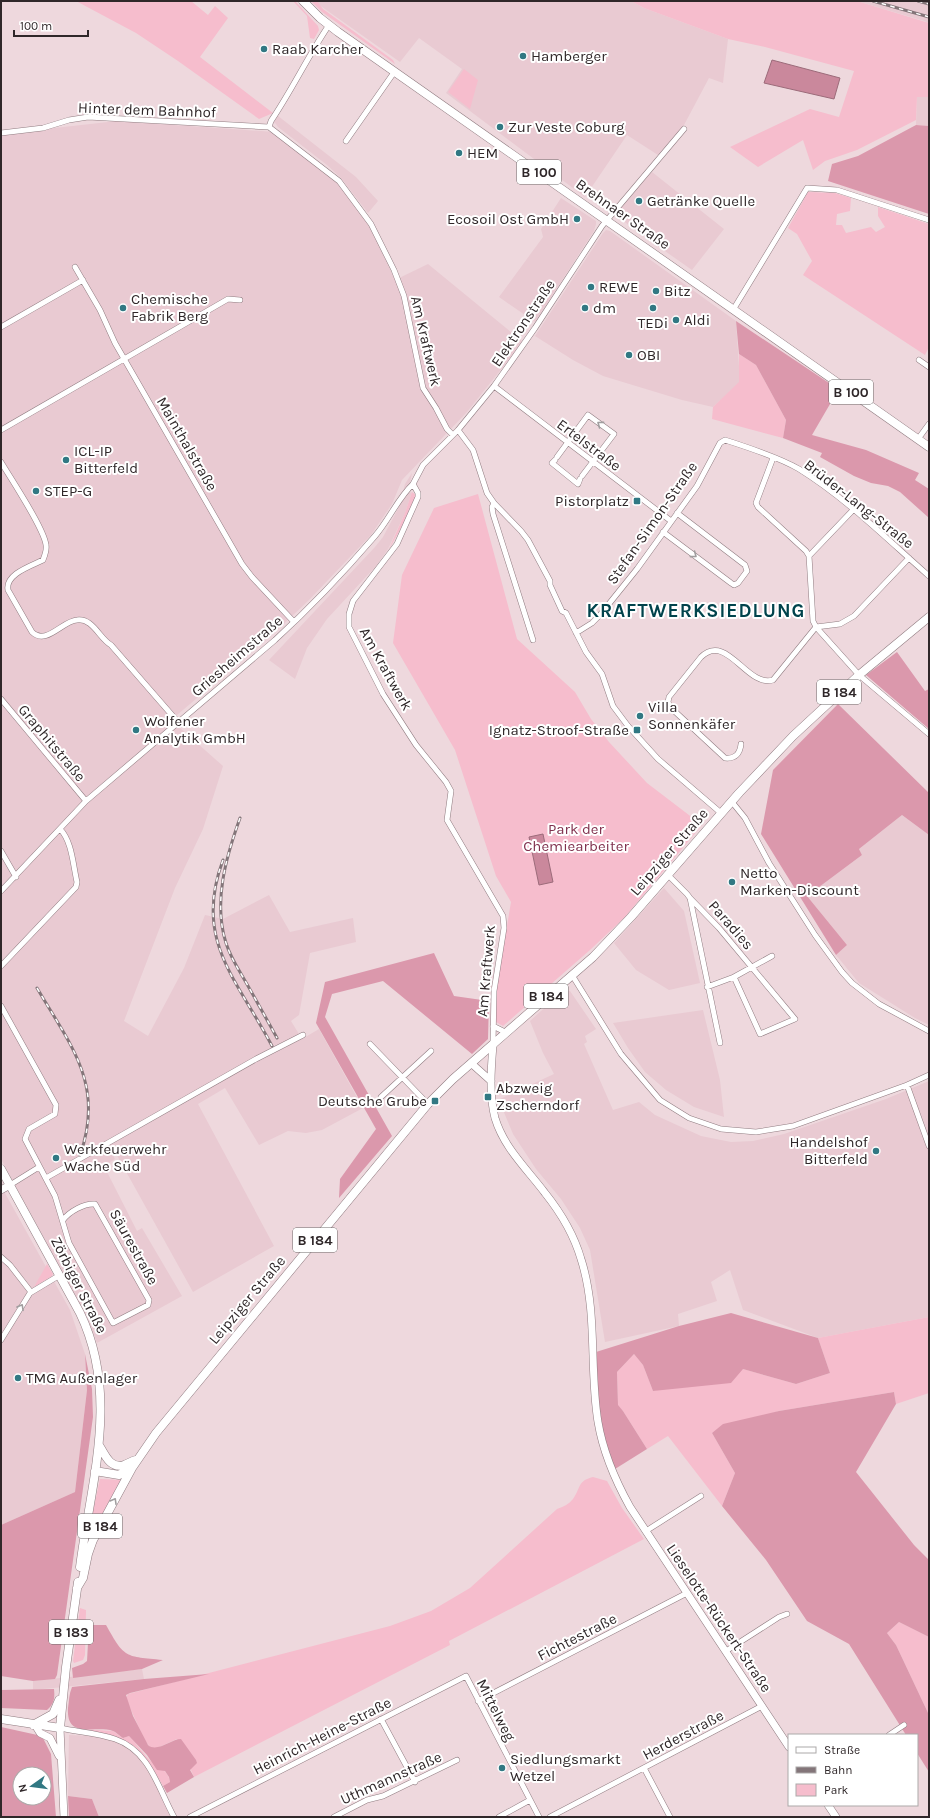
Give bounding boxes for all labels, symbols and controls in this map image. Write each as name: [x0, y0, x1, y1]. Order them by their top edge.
scale bar: [14, 12, 88, 38]
text: 100 m: [20, 19, 52, 33]
place label: Raab Karcher: [272, 40, 363, 58]
marker: Raab Karcher: [259, 44, 269, 54]
place label: Hamberger: [531, 47, 607, 65]
marker: Hamberger: [518, 51, 528, 61]
street label: Hinter dem Bahnhof: [78, 99, 217, 121]
place label: Zur Veste Coburg: [508, 118, 625, 136]
marker: Zur Veste Coburg: [495, 122, 505, 132]
place label: HEM: [467, 144, 498, 162]
marker: HEM: [454, 148, 464, 158]
road number: B 100: [517, 160, 561, 184]
street label: Brehnaer Straße: [572, 175, 674, 253]
place label: Getränke Quelle: [647, 192, 755, 210]
marker: Getränke Quelle: [634, 196, 644, 206]
place label: Ecosoil Ost GmbH: [447, 210, 569, 228]
marker: Ecosoil Ost GmbH: [572, 214, 582, 224]
street label: Elektronstraße: [487, 276, 559, 370]
place label: REWE: [599, 278, 638, 296]
marker: REWE: [586, 282, 596, 292]
place label: Bitz: [664, 282, 691, 300]
marker: Bitz: [651, 286, 661, 296]
place label: Chemische Fabrik Berg: [131, 290, 209, 325]
street label: Am Kraftwerk: [407, 294, 445, 388]
place label: dm: [593, 299, 616, 317]
marker: Chemische Fabrik Berg: [118, 303, 128, 313]
marker: dm: [580, 303, 590, 313]
marker: TEDi: [648, 303, 658, 313]
place label: Aldi: [684, 311, 710, 329]
place label: TEDi: [638, 314, 668, 332]
marker: Aldi: [671, 315, 681, 325]
place label: OBI: [637, 346, 660, 364]
marker: OBI: [624, 350, 634, 360]
road number: B 100: [829, 380, 873, 404]
street label: Mainthalstraße: [153, 394, 221, 494]
street label: Ertelstraße: [553, 415, 625, 475]
one-way arrow: [597, 421, 604, 429]
place label: ICL-IP Bitterfeld: [74, 442, 138, 477]
marker: ICL-IP Bitterfeld: [61, 455, 71, 465]
street label: Brüder-Lang-Straße: [801, 456, 917, 552]
street label: Stefan-Simon-Straße: [603, 458, 701, 588]
place label: STEP-G: [44, 482, 92, 500]
marker: STEP-G: [31, 486, 41, 496]
place label: Pistorplatz: [555, 492, 629, 510]
marker: Pistorplatz: [632, 496, 642, 506]
one-way arrow: [690, 551, 697, 558]
district label: KRAFTWERKSIEDLUNG: [587, 600, 805, 622]
street label: Griesheimstraße: [188, 612, 286, 700]
street label: Am Kraftwerk: [356, 624, 416, 714]
road number: B 184: [817, 680, 861, 704]
place label: Villa Sonnenkäfer: [648, 698, 736, 733]
street label: Graphitstraße: [14, 701, 90, 785]
marker: Villa Sonnenkäfer: [635, 711, 645, 721]
place label: Wolfener Analytik GmbH: [144, 712, 246, 747]
place label: Ignatz-Stroof-Straße: [489, 721, 629, 739]
marker: Wolfener Analytik GmbH: [131, 725, 141, 735]
marker: Ignatz-Stroof-Straße: [632, 725, 642, 735]
street label: Leipziger Straße: [626, 805, 712, 899]
park label: Park der Chemiearbeiter: [523, 820, 629, 855]
place label: Netto Marken-Discount: [740, 864, 859, 899]
marker: Netto Marken-Discount: [727, 877, 737, 887]
street label: Paradies: [705, 897, 757, 953]
street label: Am Kraftwerk: [473, 924, 499, 1018]
road number: B 184: [524, 984, 568, 1008]
place label: Abzweig Zscherndorf: [496, 1079, 580, 1114]
place label: Deutsche Grube: [318, 1092, 427, 1110]
marker: Abzweig Zscherndorf: [483, 1092, 493, 1102]
marker: Deutsche Grube: [430, 1096, 440, 1106]
place label: Handelshof Bitterfeld: [790, 1133, 869, 1168]
place label: Werkfeuerwehr Wache Süd: [64, 1140, 167, 1175]
marker: Handelshof Bitterfeld: [871, 1146, 881, 1156]
marker: Werkfeuerwehr Wache Süd: [51, 1153, 61, 1163]
street label: Säurestraße: [106, 1206, 162, 1288]
road number: B 184: [293, 1228, 337, 1252]
street label: Zörbiger Straße: [47, 1234, 111, 1336]
street label: Leipziger Straße: [205, 1252, 289, 1348]
one-way arrow: [17, 1304, 24, 1311]
place label: TMG Außenlager: [26, 1369, 138, 1387]
marker: TMG Außenlager: [13, 1373, 23, 1383]
one-way arrow: [110, 1498, 117, 1505]
road number: B 184: [78, 1514, 122, 1538]
street label: Lieselotte-Rückert-Straße: [663, 1540, 775, 1696]
street label: Fichtestraße: [534, 1609, 620, 1665]
road number: B 183: [49, 1620, 93, 1644]
street label: Mittelweg: [473, 1676, 520, 1745]
street label: Heinrich-Heine-Straße: [250, 1693, 394, 1779]
street label: Herderstraße: [639, 1706, 727, 1764]
legend: [788, 1734, 918, 1806]
text: Straße: [824, 1743, 860, 1757]
street label: Uthmannstraße: [338, 1748, 444, 1808]
place label: Siedlungsmarkt Wetzel: [510, 1750, 621, 1785]
marker: Siedlungsmarkt Wetzel: [497, 1763, 507, 1773]
text: Bahn: [824, 1763, 853, 1777]
north arrow: [12, 1766, 52, 1806]
text: N: [16, 1783, 30, 1794]
text: Park: [824, 1783, 849, 1797]

